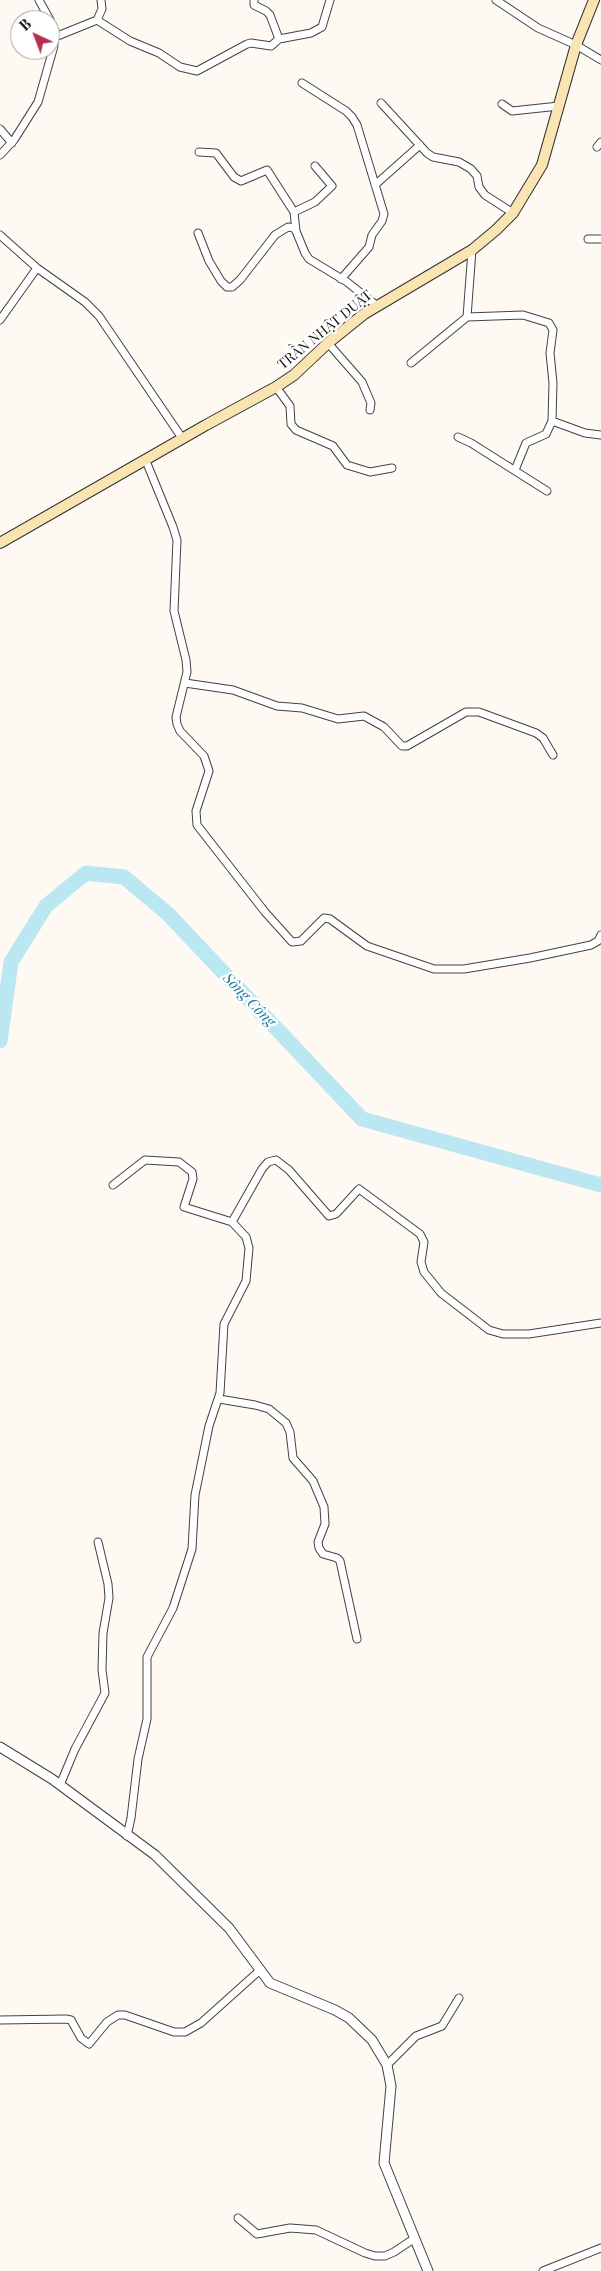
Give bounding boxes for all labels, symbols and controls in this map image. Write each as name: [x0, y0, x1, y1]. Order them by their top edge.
north arrow: [10, 10, 60, 60]
text: B: [15, 14, 35, 35]
street label: TRẦN NHẬT DUẬT: [274, 287, 376, 373]
water label: Sông Công: [219, 969, 279, 1031]

